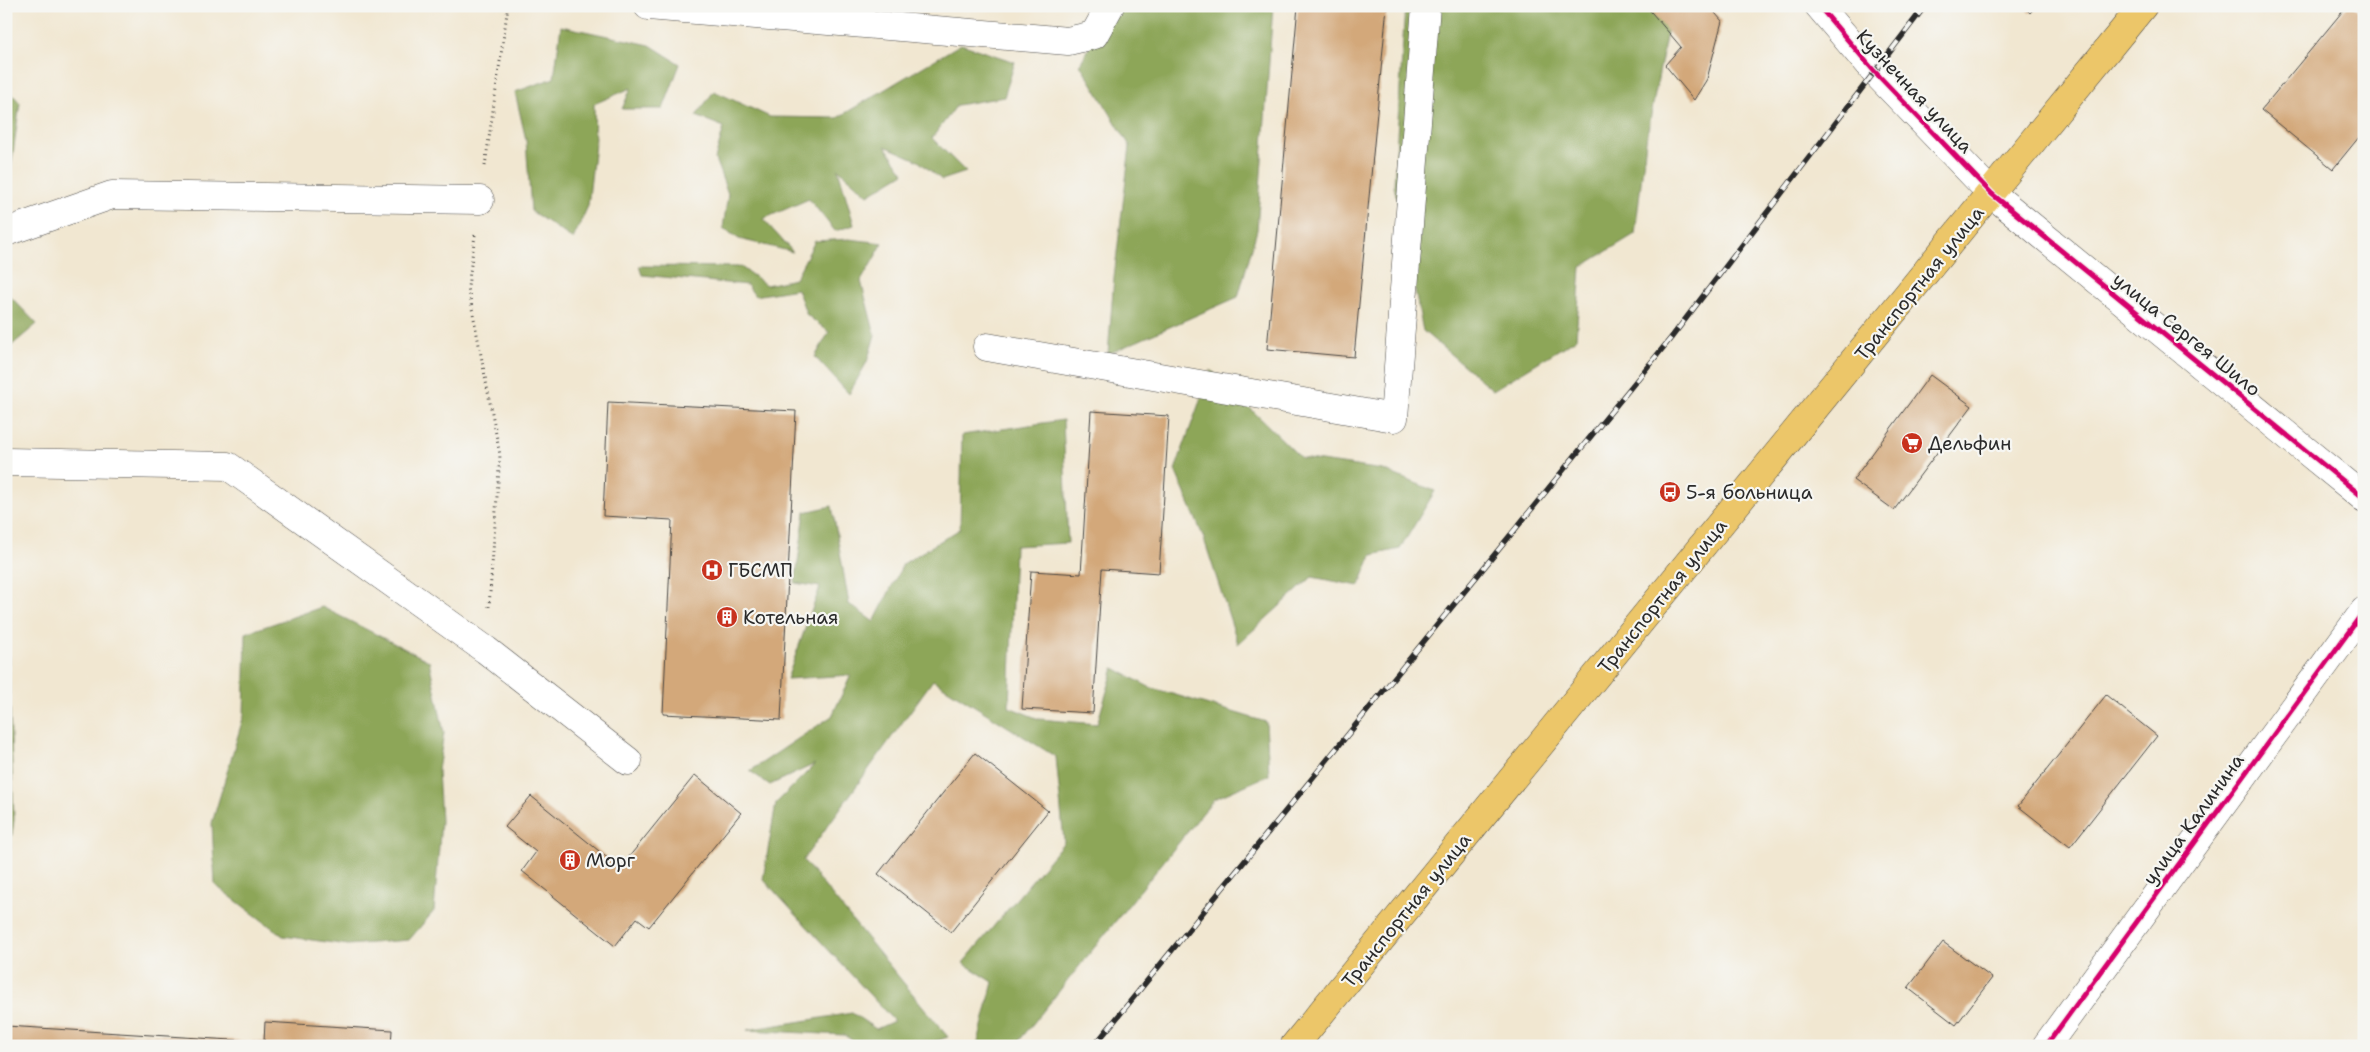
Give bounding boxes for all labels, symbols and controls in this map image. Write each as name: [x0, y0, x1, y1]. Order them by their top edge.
street label: Кузнечная улица: [1851, 24, 1979, 159]
street label: Транспортная улица: [1849, 201, 1990, 366]
street label: улица Сергея Шило: [2107, 267, 2266, 402]
supermarket icon: Дельфин: [1900, 431, 1924, 455]
place label: Дельфин: [1928, 431, 2011, 456]
bus stop icon: 5-я больница: [1658, 480, 1682, 504]
place label: 5-я больница: [1686, 480, 1813, 505]
street label: Транспортная улица: [1592, 514, 1733, 679]
hospital icon: ГБСМП: [700, 558, 724, 582]
place label: ГБСМП: [728, 558, 793, 583]
building icon: Котельная: [715, 605, 739, 629]
place label: Котельная: [743, 605, 839, 630]
street label: улица Калинина: [2137, 748, 2250, 890]
street label: Транспортная улица: [1336, 828, 1477, 993]
building icon: Морг: [558, 848, 582, 872]
place label: Морг: [586, 848, 636, 873]

